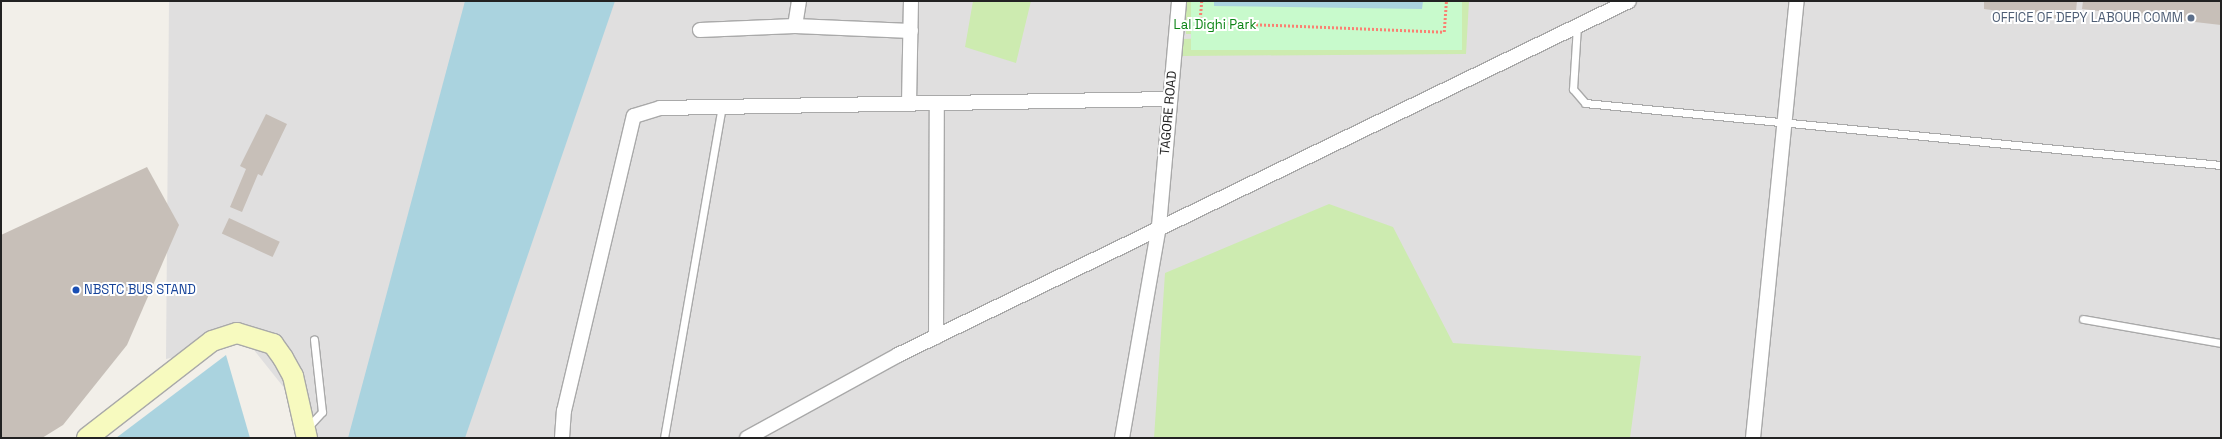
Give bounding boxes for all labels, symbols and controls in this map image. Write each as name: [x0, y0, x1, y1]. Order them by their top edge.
place label: OFFICE OF DEPY LABOUR COMM: [1992, 10, 2183, 26]
marker: OFFICE OF DEPY LABOUR COMM: [2186, 13, 2196, 23]
park label: Lal Dighi Park: [1174, 17, 1256, 33]
street label: TAGORE ROAD: [1158, 70, 1180, 156]
place label: NBSTC BUS STAND: [84, 282, 196, 298]
marker: NBSTC BUS STAND: [71, 285, 81, 295]

